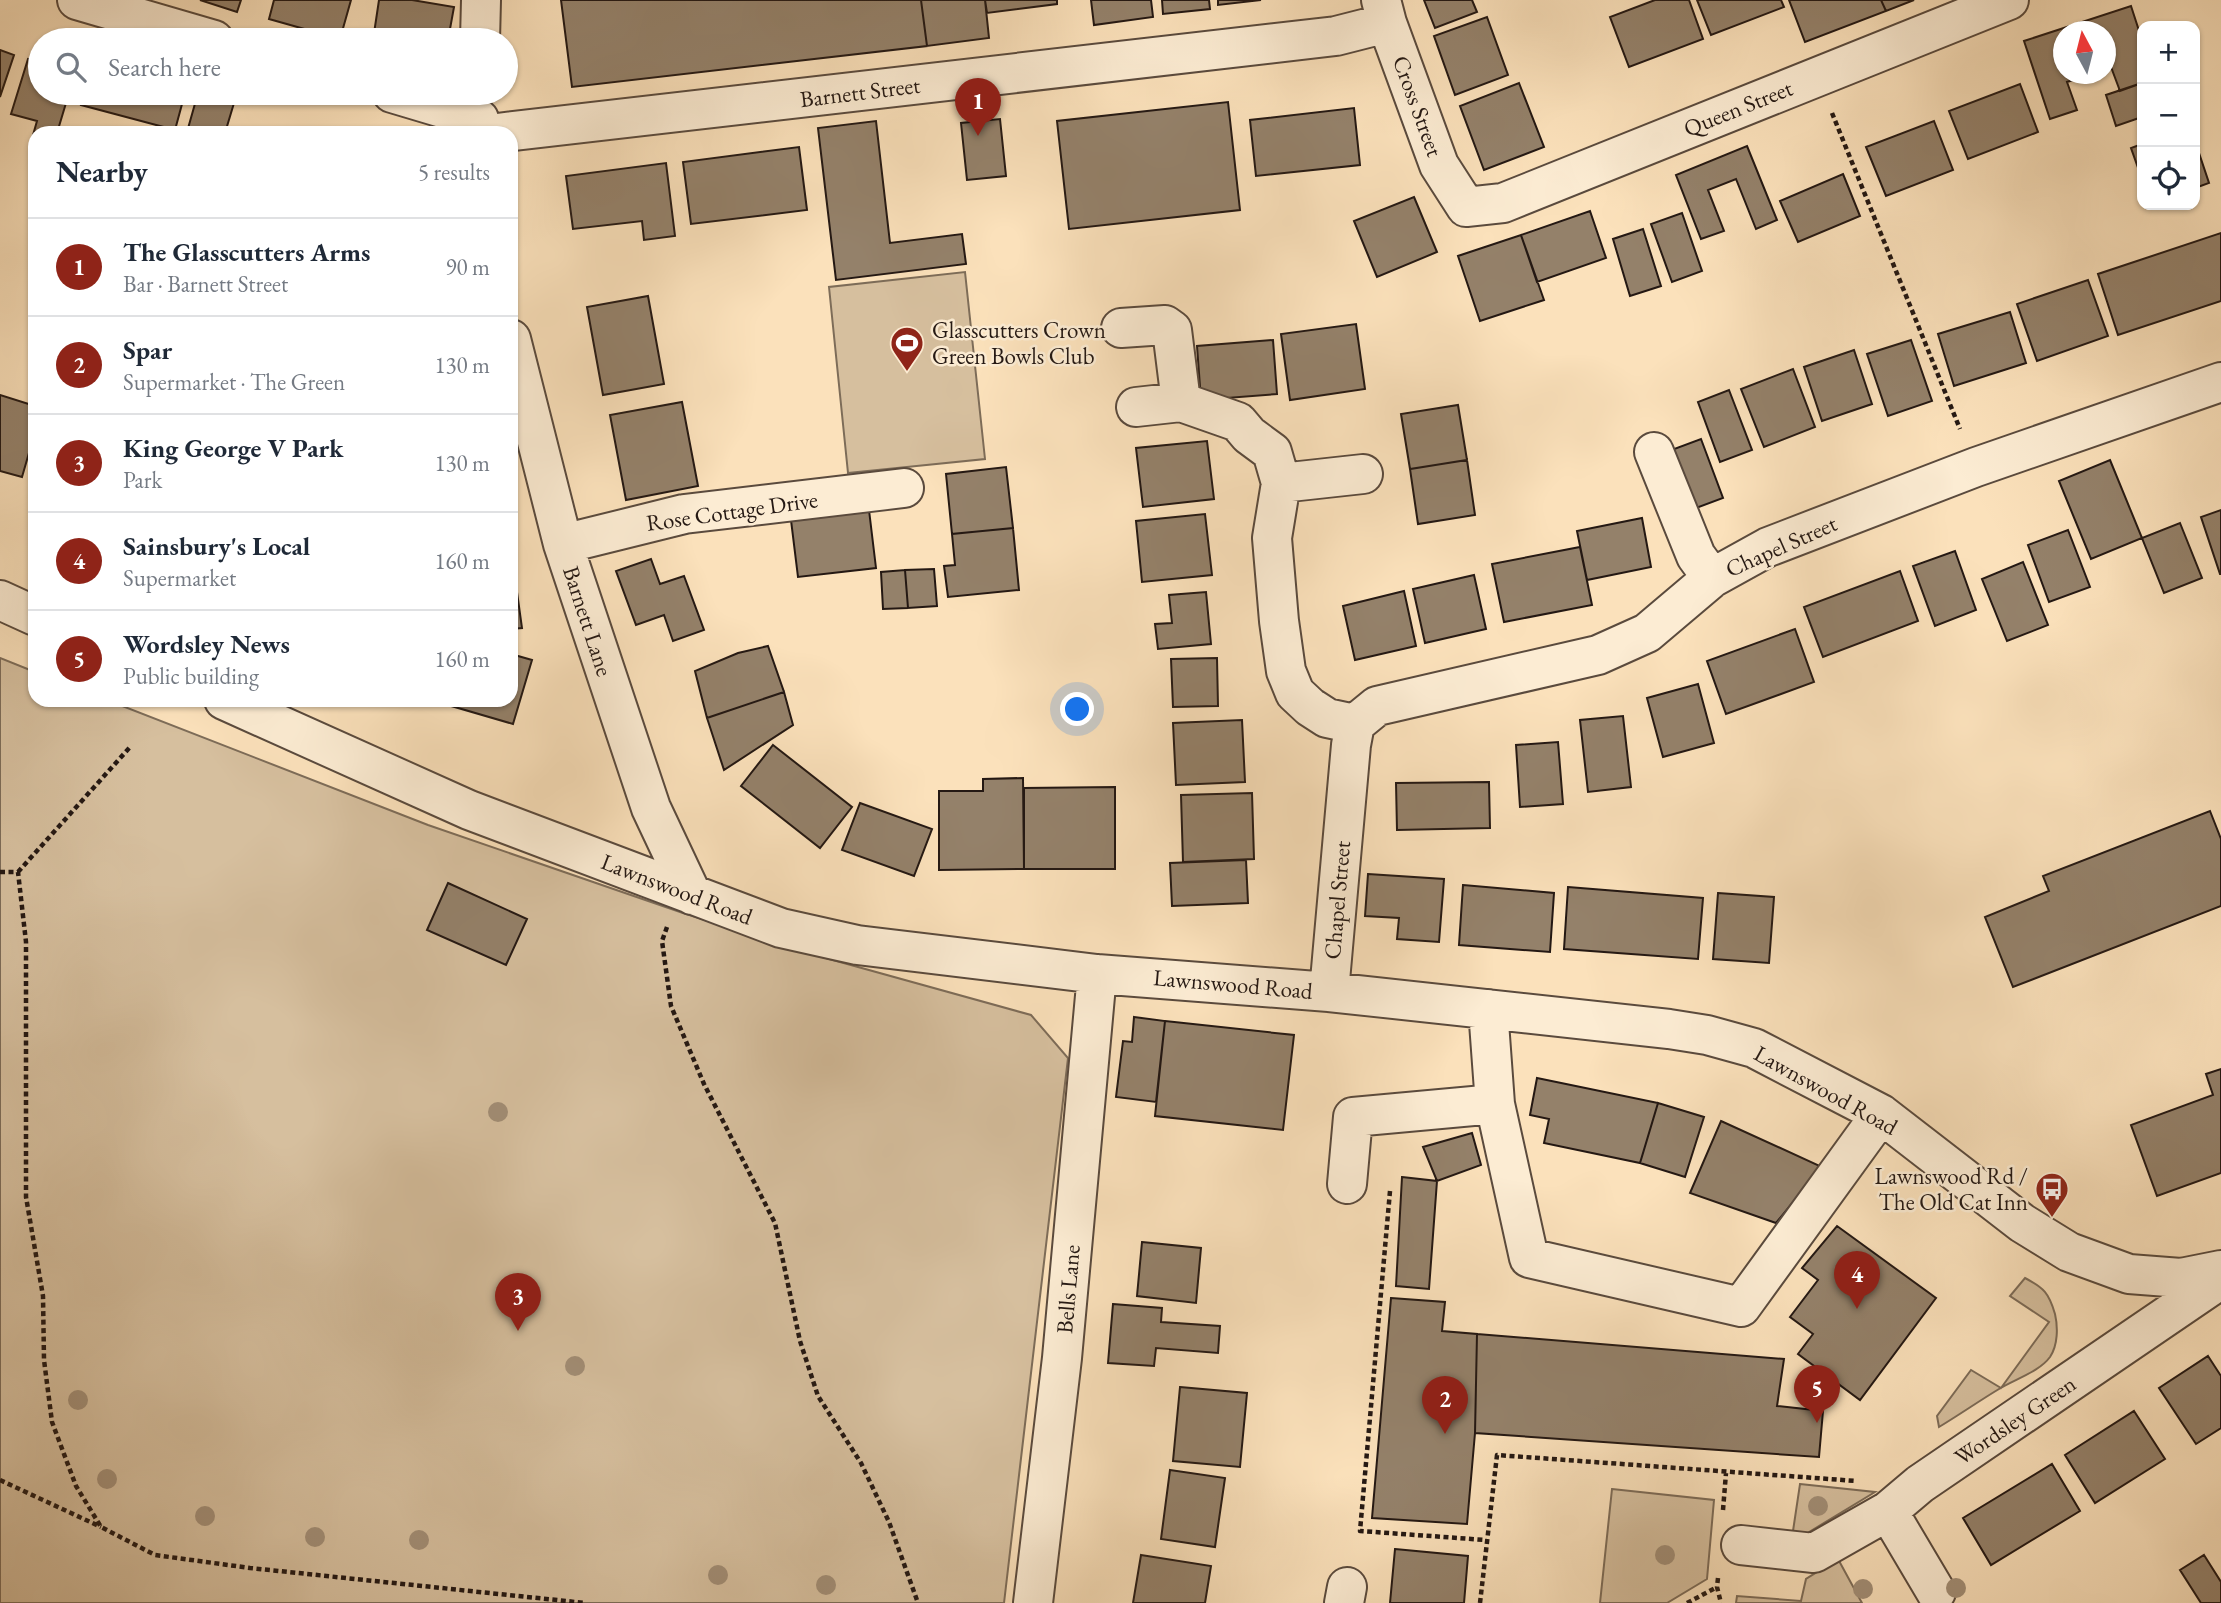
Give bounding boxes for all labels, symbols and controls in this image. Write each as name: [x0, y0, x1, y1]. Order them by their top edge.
north arrow: [2053, 21, 2116, 84]
map controls: [2137, 21, 2200, 210]
button: +: [2137, 21, 2200, 84]
search box: [28, 28, 518, 105]
icon: search: [52, 48, 90, 86]
text: Search here: [108, 50, 221, 84]
street label: Cross Street: [1386, 51, 1450, 161]
street label: Barnett Street: [798, 70, 923, 114]
street label: Queen Street: [1679, 72, 1797, 143]
pin: 1: [955, 78, 1001, 136]
button: −: [2137, 84, 2200, 147]
button: locate: [2137, 147, 2200, 210]
text: Nearby: [56, 152, 148, 191]
text: 5 results: [418, 157, 490, 187]
text: The Glasscutters Arms: [123, 235, 370, 269]
text: 1: [73, 252, 85, 282]
text: 90 m: [445, 252, 490, 282]
text: Bar · Barnett Street: [123, 269, 288, 299]
place label: Glasscutters Crown Green Bowls Club: [932, 315, 1106, 371]
sports icon: Glasscutters Crown Green Bowls Club: [888, 324, 926, 373]
text: Spar: [123, 333, 172, 367]
text: 2: [73, 350, 85, 380]
text: 130 m: [434, 350, 490, 380]
text: Supermarket · The Green: [123, 367, 345, 397]
text: King George V Park: [123, 431, 344, 465]
text: 3: [73, 448, 85, 478]
text: 130 m: [434, 448, 490, 478]
text: Park: [123, 465, 162, 495]
street label: Rose Cottage Drive: [644, 484, 820, 538]
street label: Chapel Street: [1721, 508, 1842, 584]
text: Sainsbury's Local: [123, 529, 310, 563]
text: 4: [73, 546, 85, 576]
text: 160 m: [434, 546, 490, 576]
street label: Barnett Lane: [556, 562, 620, 680]
text: Supermarket: [123, 563, 236, 593]
text: Wordsley News: [123, 627, 290, 661]
text: 5: [73, 644, 85, 674]
text: 160 m: [434, 644, 490, 674]
text: Public building: [123, 661, 259, 691]
your location: [1060, 692, 1094, 726]
street label: Chapel Street: [1317, 839, 1357, 961]
street label: Lawnswood Road: [597, 846, 757, 932]
street label: Lawnswood Road: [1152, 962, 1314, 1006]
street label: Lawnswood Road: [1749, 1038, 1903, 1142]
place label: Lawnswood Rd / The Old Cat Inn: [1875, 1161, 2028, 1217]
bus stop icon: Lawnswood Rd / The Old Cat Inn: [2033, 1170, 2071, 1219]
street label: Bells Lane: [1049, 1243, 1087, 1335]
pin: 4: [1834, 1251, 1880, 1309]
pin: 3: [495, 1273, 541, 1331]
pin: 5: [1794, 1365, 1840, 1423]
street label: Wordsley Green: [1948, 1368, 2082, 1472]
pin: 2: [1422, 1376, 1468, 1434]

